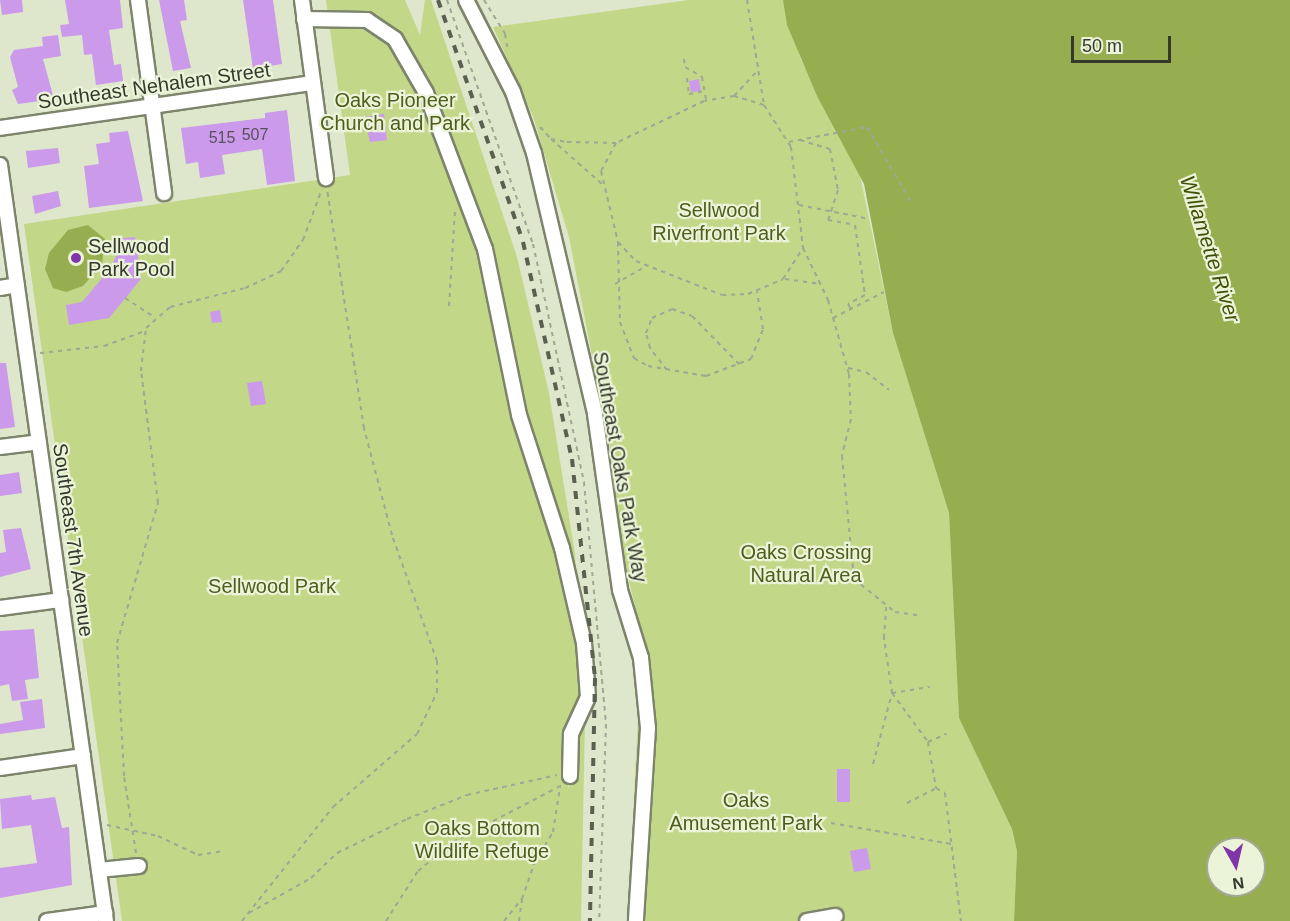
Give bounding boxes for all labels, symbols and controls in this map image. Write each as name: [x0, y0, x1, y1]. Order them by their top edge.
scale bar: [1074, 24, 1174, 62]
text: 50 m: [1082, 36, 1122, 56]
street label: Southeast Nehalem Street: [36, 58, 272, 114]
park label: Oaks Pioneer Church and Park: [320, 89, 470, 136]
house number: 507: [242, 125, 268, 145]
house number: 515: [209, 128, 235, 148]
water label: Willamette River: [1174, 173, 1246, 325]
park label: Sellwood Riverfront Park: [652, 199, 786, 246]
place label: Sellwood Park Pool: [88, 234, 175, 281]
marker: Sellwood Park Pool: [69, 251, 83, 265]
street label: Southeast Oaks Park Way: [588, 350, 652, 584]
street label: Southeast 7th Avenue: [47, 441, 99, 639]
park label: Oaks Crossing Natural Area: [740, 541, 872, 588]
park label: Sellwood Park: [208, 574, 336, 598]
park label: Oaks Amusement Park: [669, 788, 823, 835]
park label: Oaks Bottom Wildlife Refuge: [415, 817, 549, 864]
north arrow: [1206, 837, 1266, 897]
text: N: [1231, 874, 1245, 893]

